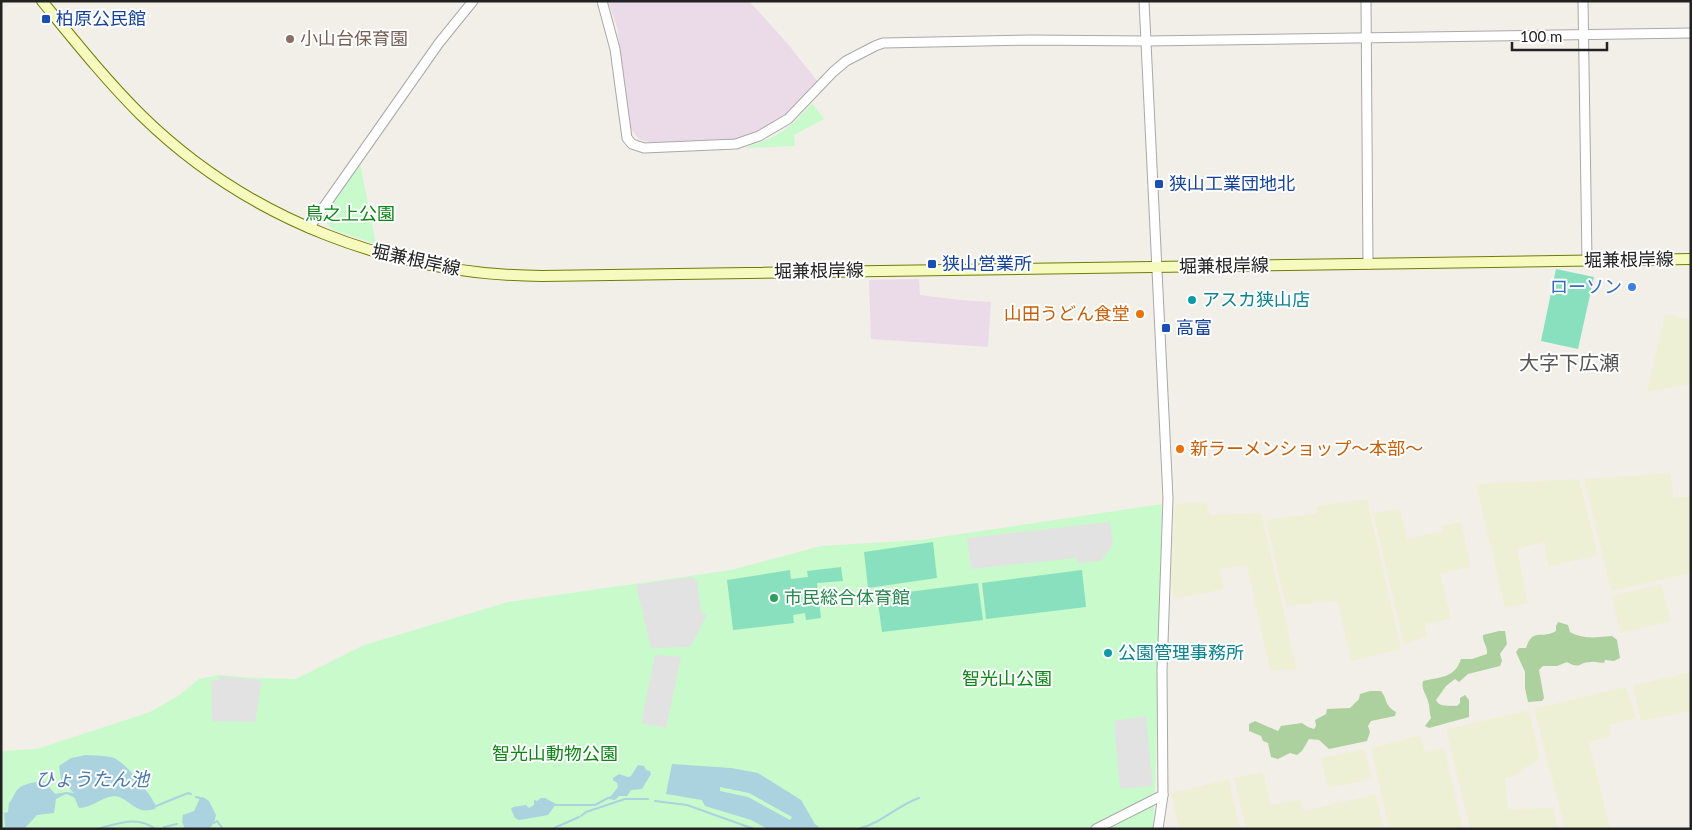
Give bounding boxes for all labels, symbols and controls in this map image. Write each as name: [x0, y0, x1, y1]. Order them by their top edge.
place label: 柏原公民館: [56, 7, 146, 29]
marker: 柏原公民館: [40, 13, 52, 25]
scale bar: [1512, 20, 1607, 52]
place label: 小山台保育園: [300, 27, 408, 49]
text: 100 m: [1520, 27, 1562, 45]
marker: 小山台保育園: [284, 33, 296, 45]
place label: 狭山工業団地北: [1169, 172, 1295, 194]
marker: 狭山工業団地北: [1153, 178, 1165, 190]
park label: 鳥之上公園: [305, 202, 395, 224]
street label: 堀兼根岸線: [370, 239, 463, 279]
street label: 堀兼根岸線: [1584, 247, 1674, 271]
place label: 狭山営業所: [942, 252, 1032, 274]
street label: 堀兼根岸線: [1179, 253, 1269, 277]
street label: 堀兼根岸線: [774, 258, 864, 282]
marker: 狭山営業所: [926, 258, 938, 270]
place label: ローソン: [1550, 275, 1622, 297]
marker: ローソン: [1626, 281, 1638, 293]
place label: アスカ狭山店: [1202, 288, 1310, 310]
marker: アスカ狭山店: [1186, 294, 1198, 306]
place label: 山田うどん食堂: [1004, 302, 1130, 324]
marker: 山田うどん食堂: [1134, 308, 1146, 320]
place label: 高富: [1176, 316, 1212, 338]
marker: 高富: [1160, 322, 1172, 334]
district label: 大字下広瀬: [1519, 350, 1619, 374]
place label: 新ラーメンショップ～本部～: [1190, 437, 1423, 459]
marker: 新ラーメンショップ～本部～: [1174, 443, 1186, 455]
place label: 市民総合体育館: [784, 586, 910, 608]
marker: 市民総合体育館: [768, 592, 780, 604]
place label: 公園管理事務所: [1118, 641, 1244, 663]
marker: 公園管理事務所: [1102, 647, 1114, 659]
park label: 智光山公園: [962, 667, 1052, 689]
park label: 智光山動物公園: [492, 742, 618, 764]
water label: ひょうたん池: [35, 767, 151, 790]

